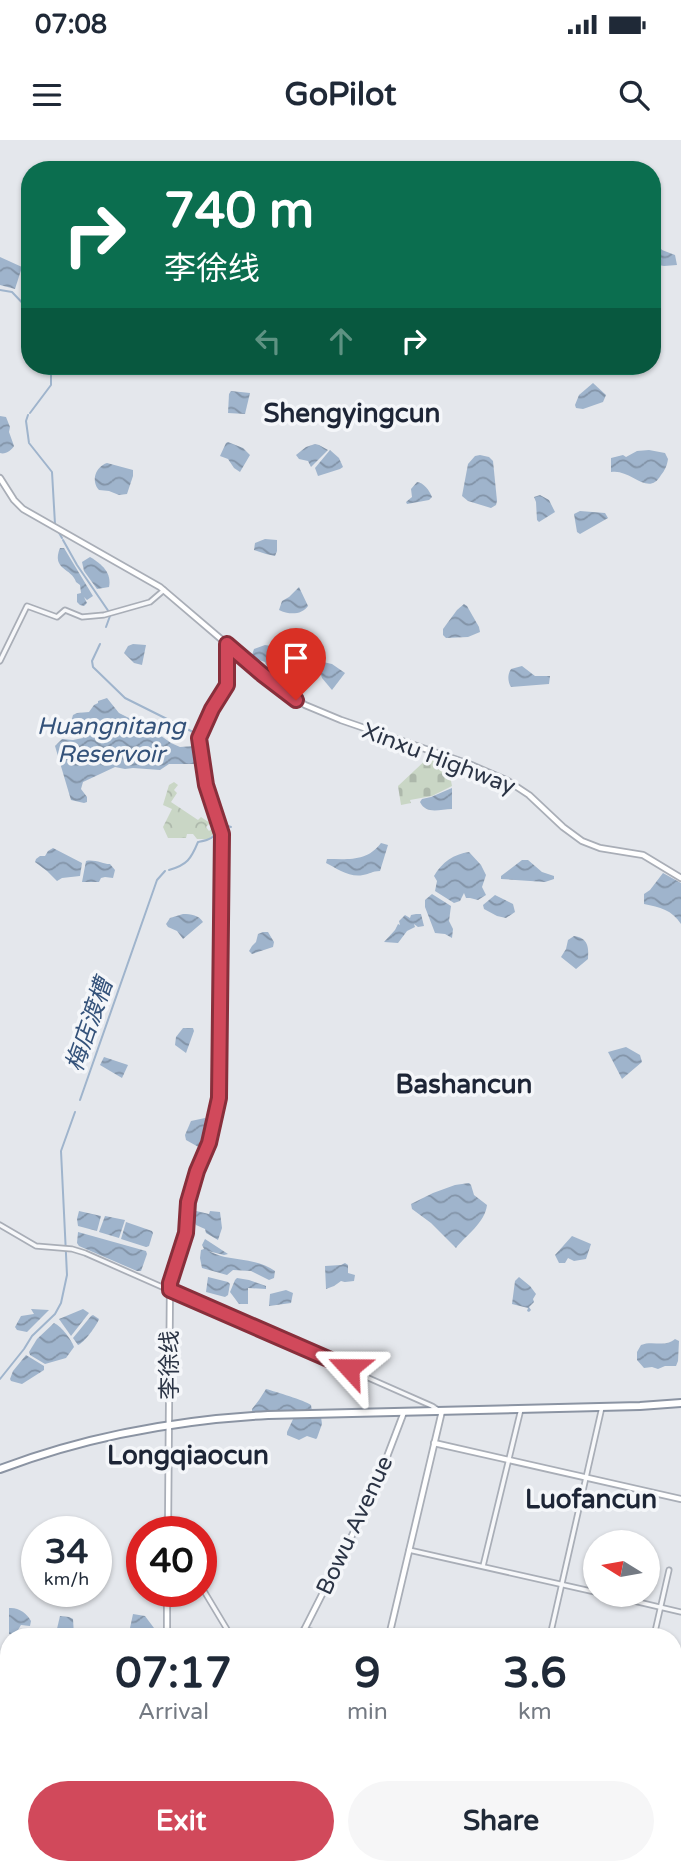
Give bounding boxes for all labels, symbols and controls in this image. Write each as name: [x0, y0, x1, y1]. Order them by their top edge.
text: 07:08: [35, 9, 107, 40]
icon: menu: [28, 76, 66, 114]
text: GoPilot: [285, 76, 396, 114]
icon: search: [615, 76, 653, 114]
text: 740 m: [164, 182, 314, 241]
icon: right: [49, 189, 140, 280]
text: 李徐线: [164, 250, 260, 288]
icon: left: [249, 322, 287, 360]
icon: ahead: [322, 322, 360, 360]
icon: right: [395, 322, 433, 360]
district label: Shengyingcun: [264, 398, 440, 429]
pin: [266, 628, 326, 700]
icon: arrive: [277, 639, 315, 677]
water label: Huangnitang Reservoir: [37, 712, 187, 769]
street label: Xinxu Highway: [358, 717, 519, 801]
water label: 梅店渡槽: [60, 971, 120, 1075]
district label: Bashancun: [396, 1069, 532, 1100]
street label: 李徐线: [156, 1331, 184, 1400]
position arrow: [312, 1331, 386, 1405]
district label: Longqiaocun: [107, 1440, 269, 1471]
street label: Bowu Avenue: [310, 1451, 399, 1599]
district label: Luofancun: [525, 1484, 657, 1515]
speed limit sign: 40: [126, 1516, 217, 1607]
north arrow: [583, 1530, 660, 1606]
map controls: [583, 1530, 660, 1607]
text: 34: [45, 1531, 88, 1573]
text: km/h: [44, 1568, 89, 1590]
text: 07:17: [115, 1648, 232, 1699]
text: 9: [354, 1648, 381, 1699]
text: 3.6: [503, 1648, 567, 1699]
text: Arrival: [138, 1698, 209, 1726]
text: min: [347, 1698, 388, 1726]
text: km: [518, 1698, 552, 1726]
button: Exit: [28, 1781, 334, 1861]
button: Share: [348, 1781, 654, 1861]

